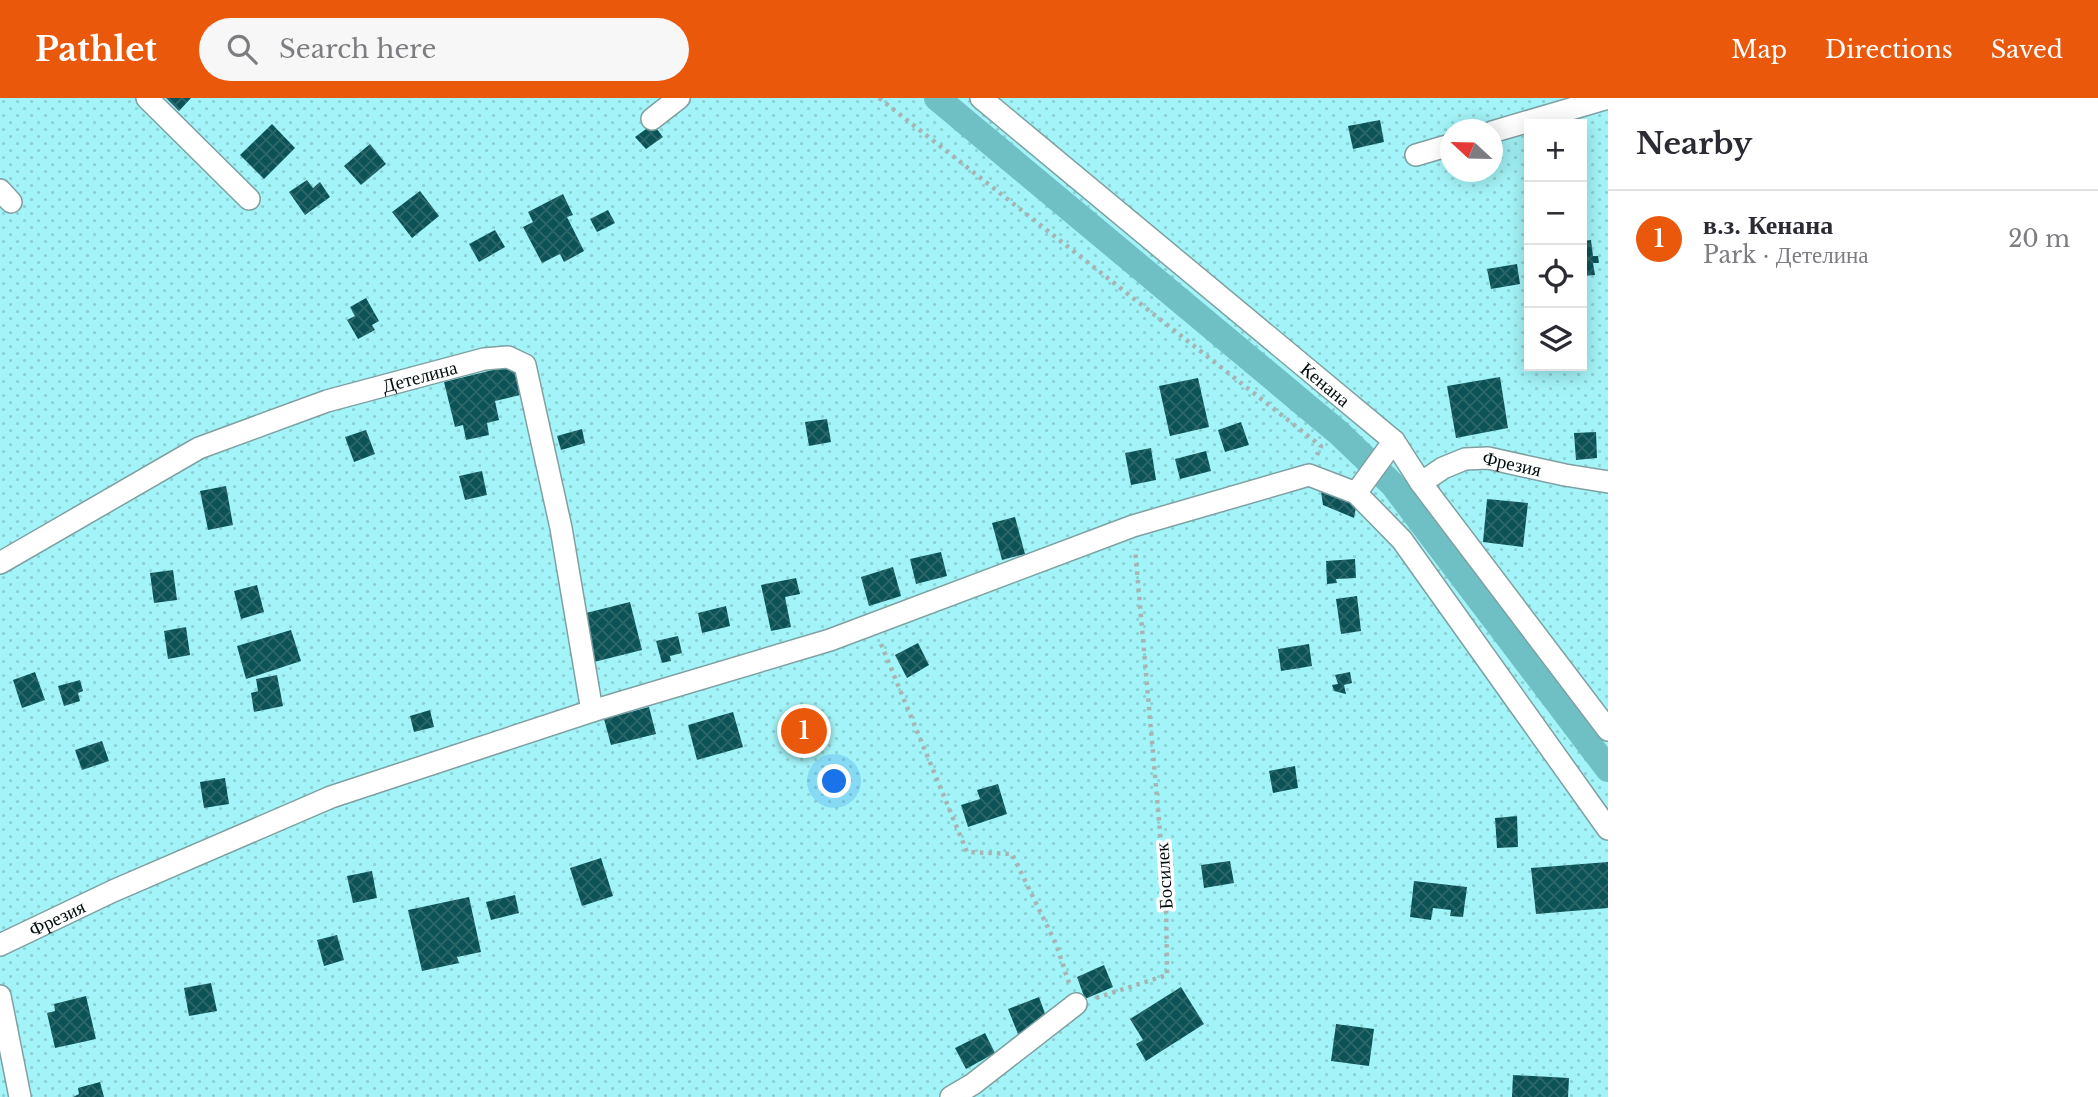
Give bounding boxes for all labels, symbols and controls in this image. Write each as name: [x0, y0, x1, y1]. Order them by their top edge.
search box: [199, 18, 689, 81]
text: Pathlet: [35, 29, 157, 70]
icon: search: [223, 30, 261, 68]
text: Search here: [279, 33, 436, 65]
text: Map: [1731, 35, 1787, 64]
text: Directions: [1825, 35, 1953, 64]
text: Saved: [1991, 35, 2063, 64]
north arrow: [1440, 119, 1503, 182]
map controls: [1524, 119, 1587, 371]
button: +: [1524, 119, 1587, 182]
text: Nearby: [1636, 125, 1752, 162]
button: −: [1524, 182, 1587, 245]
text: в.з. Кенана: [1703, 209, 1833, 241]
text: 1: [1654, 225, 1664, 253]
text: 20 m: [2008, 225, 2070, 253]
text: Park · Детелина: [1703, 241, 1869, 269]
button: locate: [1524, 245, 1587, 308]
button: layers: [1524, 308, 1587, 371]
street label: Детелина: [380, 355, 460, 397]
street label: Кенана: [1296, 357, 1356, 412]
street label: Фрезия: [1480, 446, 1544, 481]
pin: 1: [781, 705, 827, 757]
your location: [817, 764, 851, 798]
street label: Босилек: [1150, 841, 1178, 910]
street label: Фрезия: [25, 894, 89, 941]

